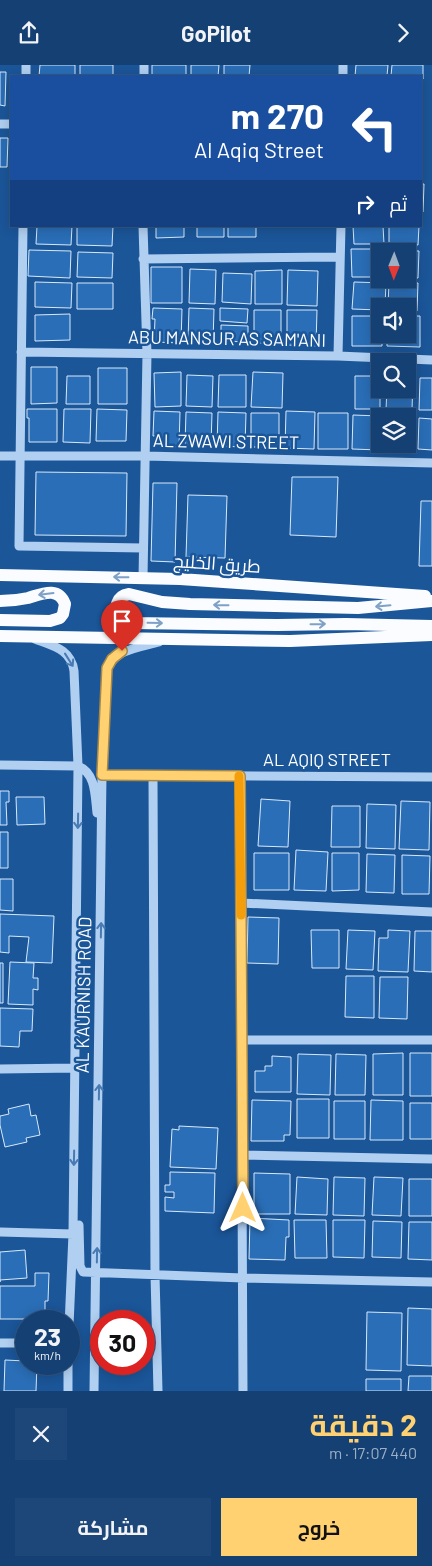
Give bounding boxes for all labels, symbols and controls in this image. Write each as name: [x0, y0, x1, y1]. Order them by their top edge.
icon: share: [15, 19, 43, 47]
icon: forward: [389, 19, 417, 47]
text: GoPilot: [181, 20, 251, 46]
text: 270 m: [231, 94, 324, 136]
icon: left: [342, 95, 407, 160]
text: Al Aqiq Street: [194, 136, 324, 162]
icon: right: [351, 190, 379, 218]
text: ثم: [389, 192, 407, 215]
north arrow: [371, 243, 416, 287]
map controls: [371, 243, 416, 453]
button: sound: [371, 298, 416, 343]
street label: ABU MANSUR AS SAM'ANI: [128, 325, 326, 351]
button: search: [371, 353, 416, 398]
button: layers: [371, 408, 416, 453]
street label: AL ZWAWI STREET: [153, 429, 299, 453]
street label: طريق الخليج: [173, 549, 261, 579]
one-way arrow: [114, 573, 130, 582]
one-way arrow: [38, 589, 54, 599]
pin: [101, 600, 143, 651]
one-way arrow: [213, 600, 230, 610]
one-way arrow: [376, 601, 392, 610]
icon: arrive: [108, 607, 136, 635]
one-way arrow: [146, 618, 163, 628]
one-way arrow: [309, 620, 325, 629]
one-way arrow: [64, 653, 75, 667]
street label: AL AQIQ STREET: [263, 748, 391, 770]
one-way arrow: [73, 812, 83, 828]
street label: AL KAURNISH ROAD: [71, 916, 95, 1074]
one-way arrow: [96, 922, 106, 938]
one-way arrow: [94, 1085, 103, 1101]
one-way arrow: [69, 1150, 79, 1166]
position arrow: [216, 1181, 268, 1233]
one-way arrow: [92, 1247, 101, 1263]
speed limit sign: 30: [90, 1310, 155, 1375]
text: 23: [34, 1321, 61, 1351]
text: km/h: [34, 1348, 61, 1362]
text: 2 دقيقة: [309, 1406, 417, 1442]
button: close: [15, 1408, 67, 1460]
text: 440 m · 17:07: [329, 1443, 417, 1462]
button: مشاركة: [15, 1498, 211, 1556]
button: خروج: [221, 1498, 417, 1556]

